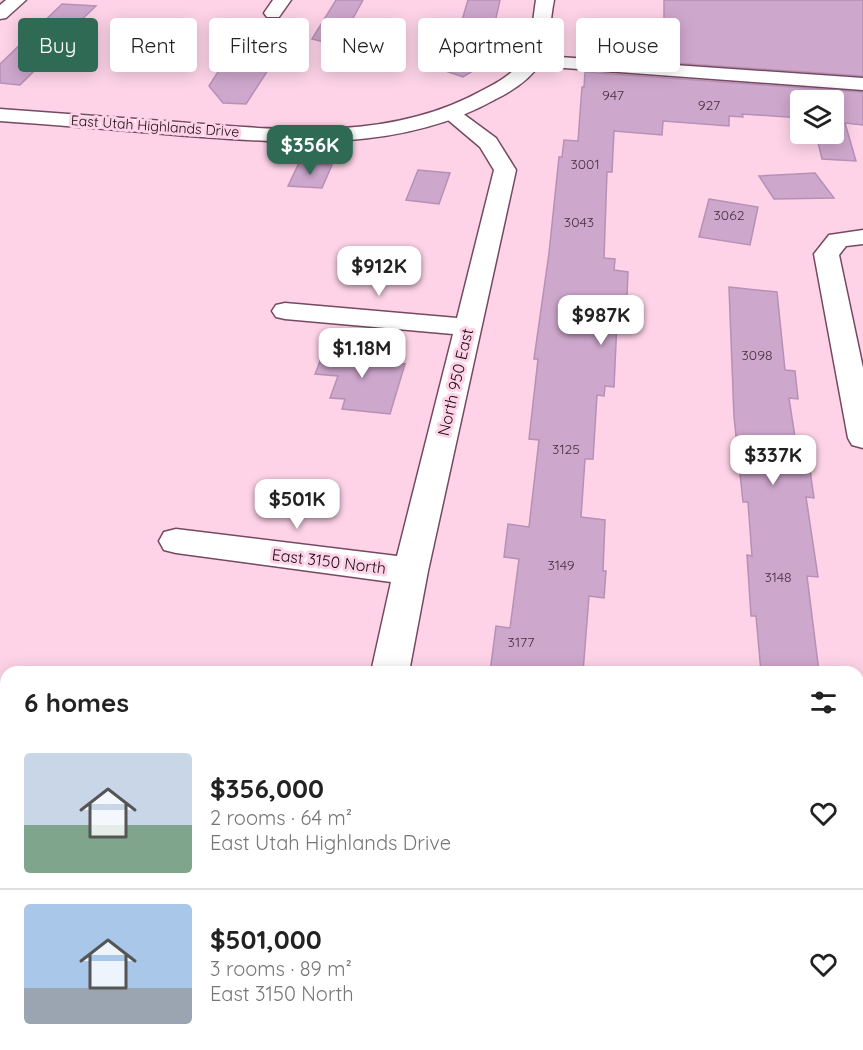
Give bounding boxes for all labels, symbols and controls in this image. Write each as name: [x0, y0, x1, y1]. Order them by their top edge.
chip: Buy: [18, 18, 98, 72]
chip: Rent: [110, 18, 197, 72]
chip: Filters: [209, 18, 309, 72]
chip: New: [321, 18, 406, 72]
chip: Apartment: [418, 18, 564, 72]
chip: House: [576, 18, 680, 72]
house number: 947: [602, 86, 624, 104]
map controls: [790, 90, 844, 144]
button: layers: [790, 90, 844, 144]
house number: 927: [698, 96, 720, 114]
street label: East Utah Highlands Drive: [70, 111, 240, 141]
pin: $356K: [268, 125, 352, 176]
text: $356K: [281, 132, 339, 157]
house number: 3001: [570, 155, 600, 173]
house number: 3062: [714, 206, 745, 224]
house number: 3043: [564, 213, 594, 231]
pin: $912K: [337, 246, 421, 297]
text: $912K: [351, 253, 407, 278]
pin: $987K: [559, 295, 643, 346]
text: $987K: [572, 302, 630, 327]
street label: North 950 East: [433, 326, 477, 438]
pin: $1.18M: [313, 328, 411, 379]
text: $1.18M: [333, 335, 391, 360]
house number: 3098: [741, 346, 773, 364]
pin: $337K: [731, 435, 815, 486]
house number: 3125: [552, 440, 580, 458]
text: $337K: [744, 442, 802, 467]
pin: $501K: [255, 479, 339, 530]
text: $501K: [269, 486, 325, 511]
street label: East 3150 North: [271, 544, 387, 578]
house number: 3149: [547, 556, 575, 574]
house number: 3148: [764, 568, 792, 586]
house number: 3177: [508, 633, 534, 651]
text: 6 homes: [24, 686, 129, 719]
icon: filters: [807, 686, 840, 719]
text: $356,000: [210, 772, 324, 805]
icon: home: [72, 777, 144, 849]
icon: heart: [807, 797, 840, 830]
text: 2 rooms · 64 m²: [210, 805, 352, 830]
text: East Utah Highlands Drive: [210, 830, 451, 855]
text: $501,000: [210, 923, 322, 956]
icon: home: [72, 928, 144, 1000]
icon: heart: [807, 948, 840, 981]
text: 3 rooms · 89 m²: [210, 956, 352, 981]
text: East 3150 North: [210, 981, 354, 1006]

